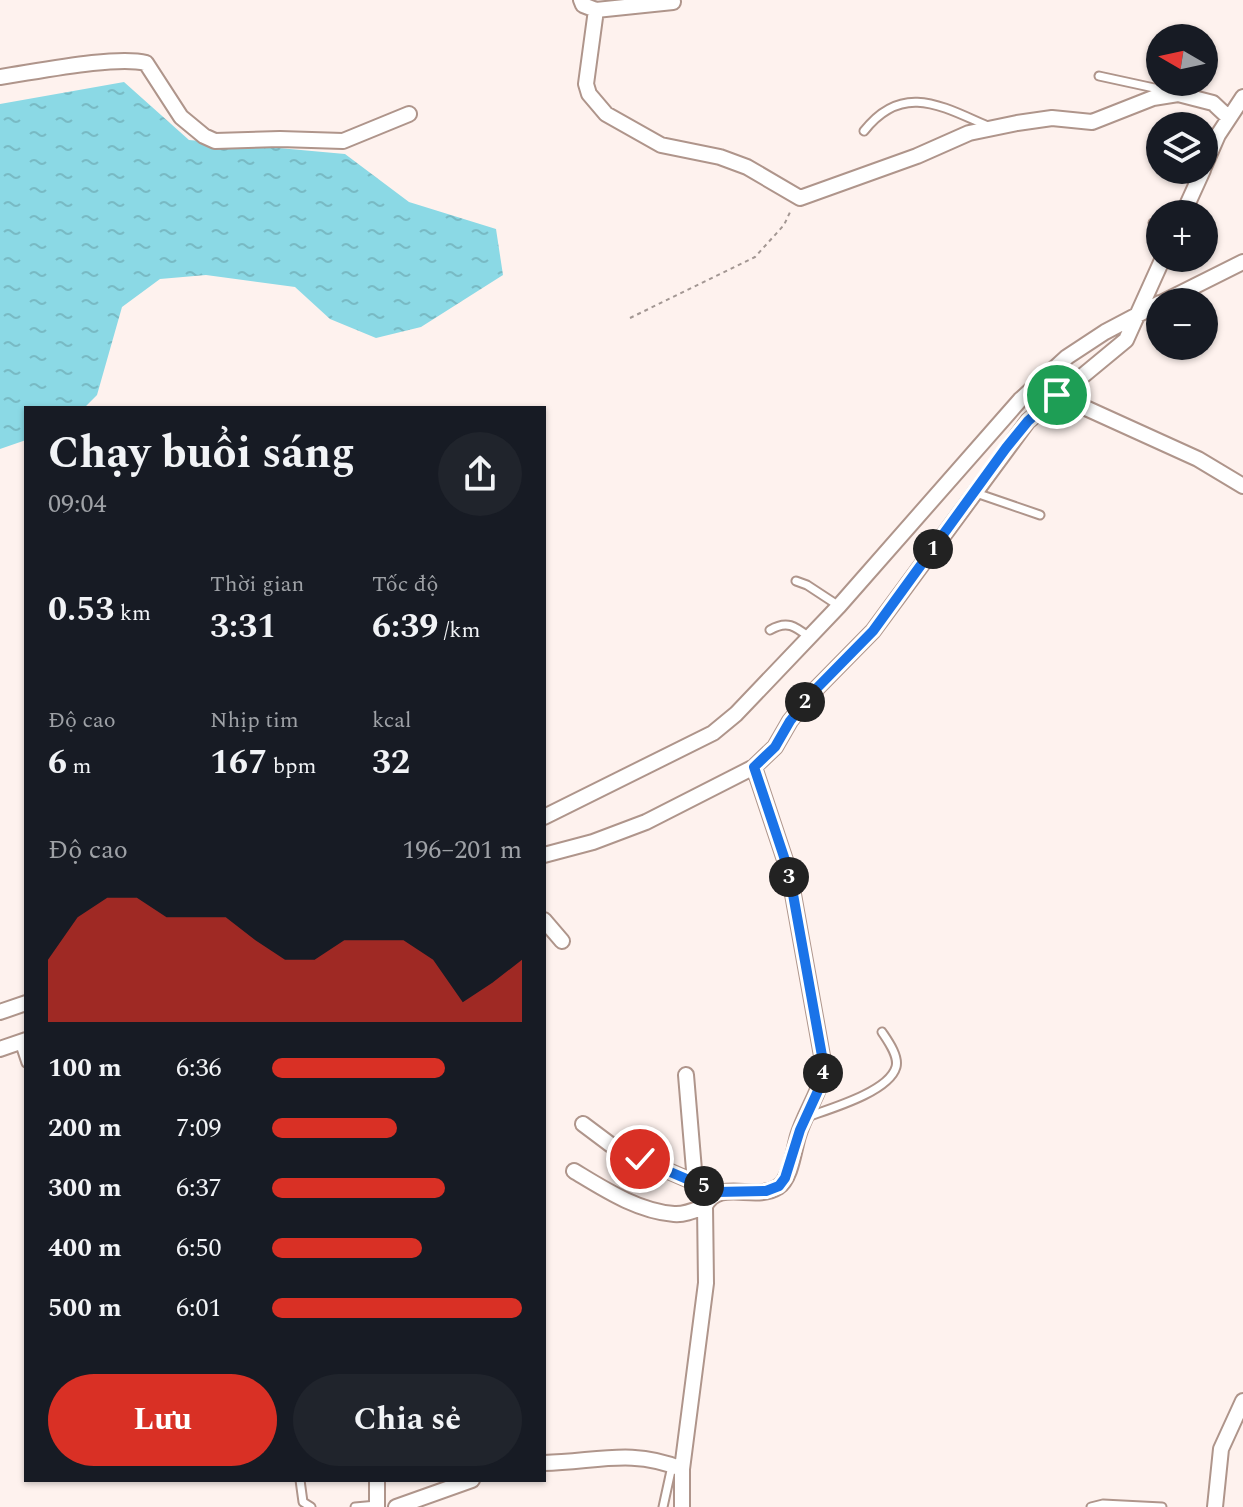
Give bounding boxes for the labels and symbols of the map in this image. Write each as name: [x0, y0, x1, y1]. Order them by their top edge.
north arrow: [1146, 24, 1218, 96]
pin: [1023, 361, 1091, 429]
pin: 1: [913, 529, 953, 569]
pin: 2: [785, 682, 825, 722]
pin: 3: [769, 857, 809, 897]
pin: 4: [803, 1053, 843, 1093]
pin: [606, 1125, 674, 1193]
pin: 5: [684, 1166, 724, 1206]

